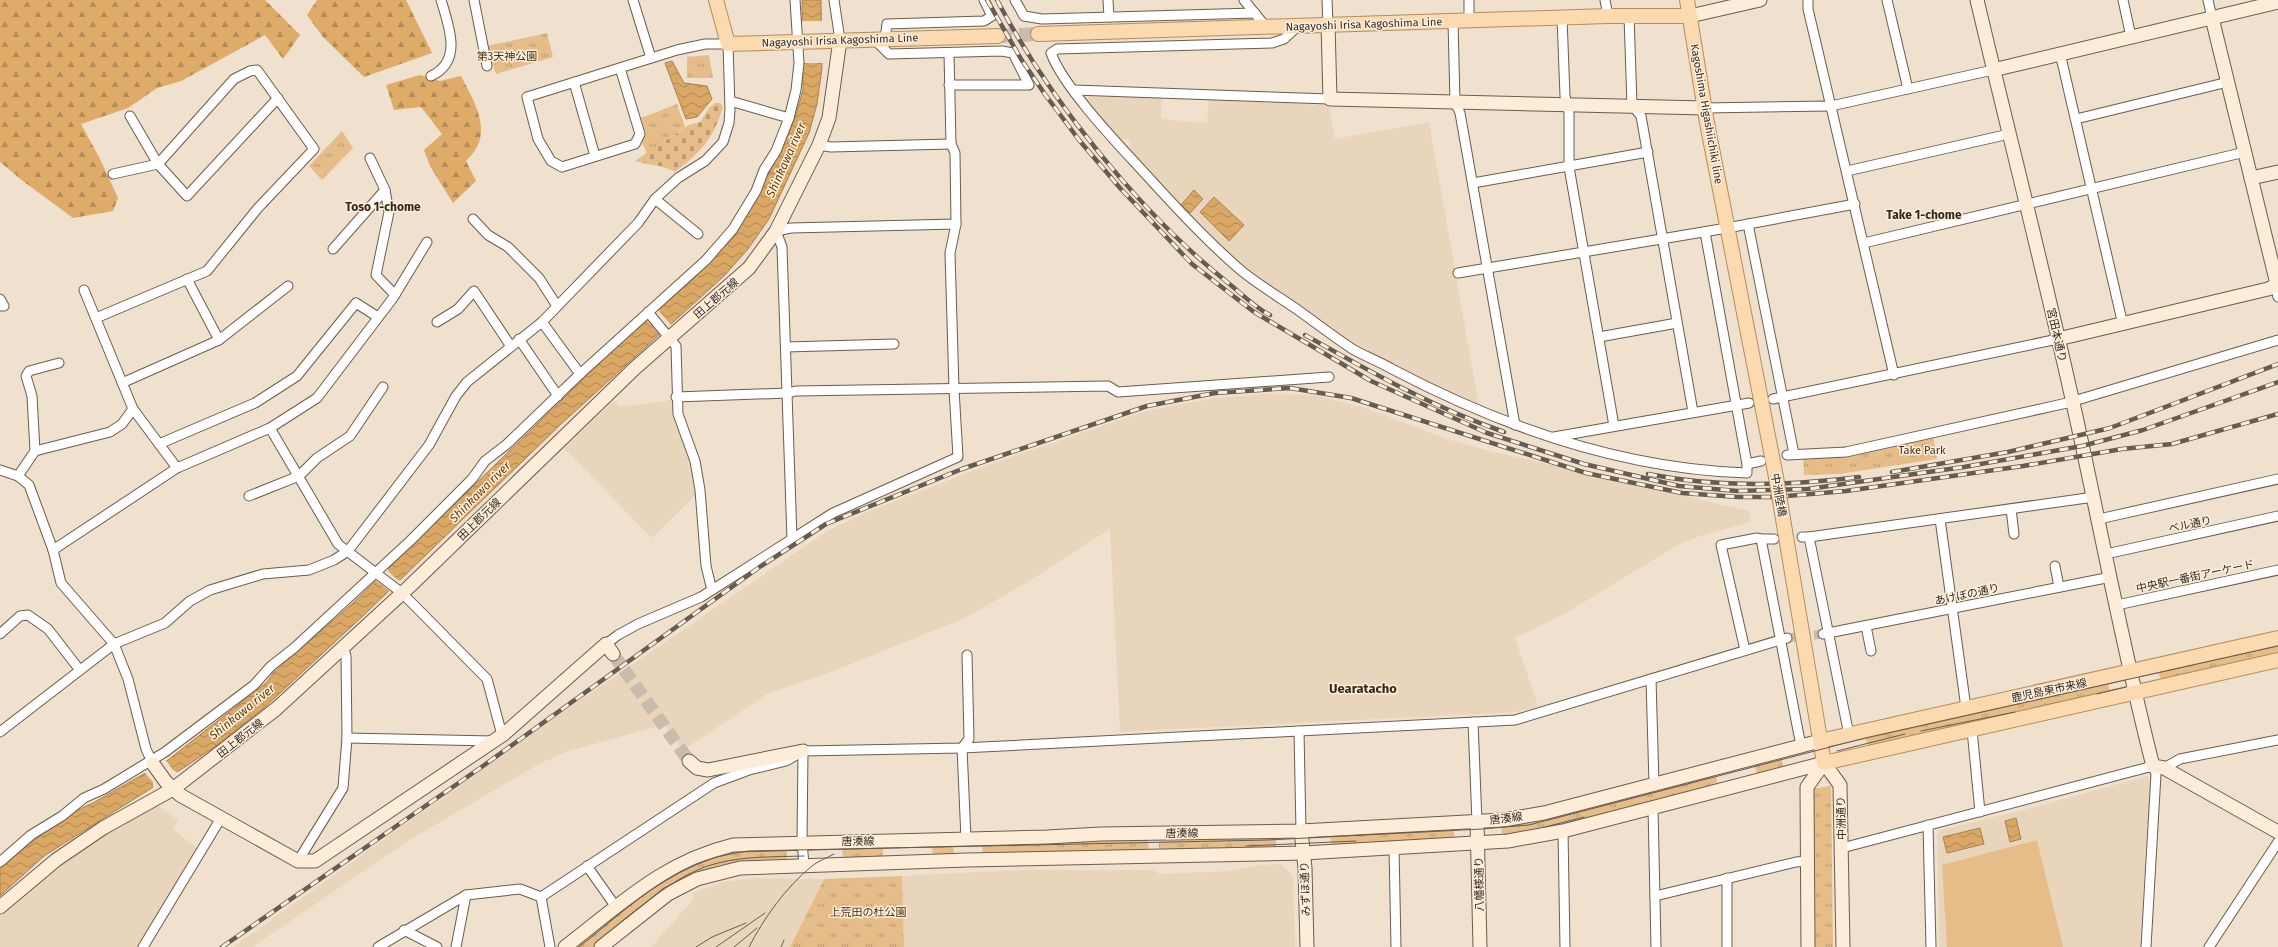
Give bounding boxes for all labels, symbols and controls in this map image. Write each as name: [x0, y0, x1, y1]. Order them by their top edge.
street label: Nagayoshi Irisa Kagoshima Line: [1285, 15, 1443, 34]
street label: Nagayoshi Irisa Kagoshima Line: [761, 31, 919, 50]
street label: Kagoshima Higashiichiki line: [1688, 43, 1725, 185]
park label: 第3天神公園: [477, 50, 537, 63]
water label: Shinkawa river: [763, 120, 809, 200]
district label: Toso 1-chome: [345, 200, 421, 214]
district label: Take 1-chome: [1886, 208, 1962, 222]
street label: 田上郡元線: [691, 275, 741, 321]
street label: 宮田本通り: [2044, 307, 2069, 363]
park label: Take Park: [1898, 444, 1946, 457]
water label: Shinkawa river: [446, 458, 514, 526]
street label: 中洲陸橋: [1768, 472, 1789, 518]
street label: 田上郡元線: [455, 496, 504, 543]
street label: ベル通り: [2167, 514, 2213, 535]
street label: 中央駅一番街アーケード: [2135, 558, 2255, 595]
street label: あけぼの通り: [1933, 581, 2001, 608]
street label: 鹿児島東市来線: [2010, 676, 2088, 705]
water label: Shinkawa river: [206, 681, 278, 743]
district label: Uearatacho: [1329, 681, 1397, 696]
street label: 田上郡元線: [215, 716, 266, 760]
street label: 中洲通り: [1835, 796, 1848, 840]
street label: 唐湊線: [1489, 810, 1523, 827]
street label: 唐湊線: [1165, 827, 1199, 840]
street label: 唐湊線: [841, 835, 875, 848]
street label: 八幡様通り: [1473, 856, 1486, 912]
street label: みずほ通り: [1298, 861, 1313, 917]
park label: 上荒田の杜公園: [830, 906, 907, 919]

